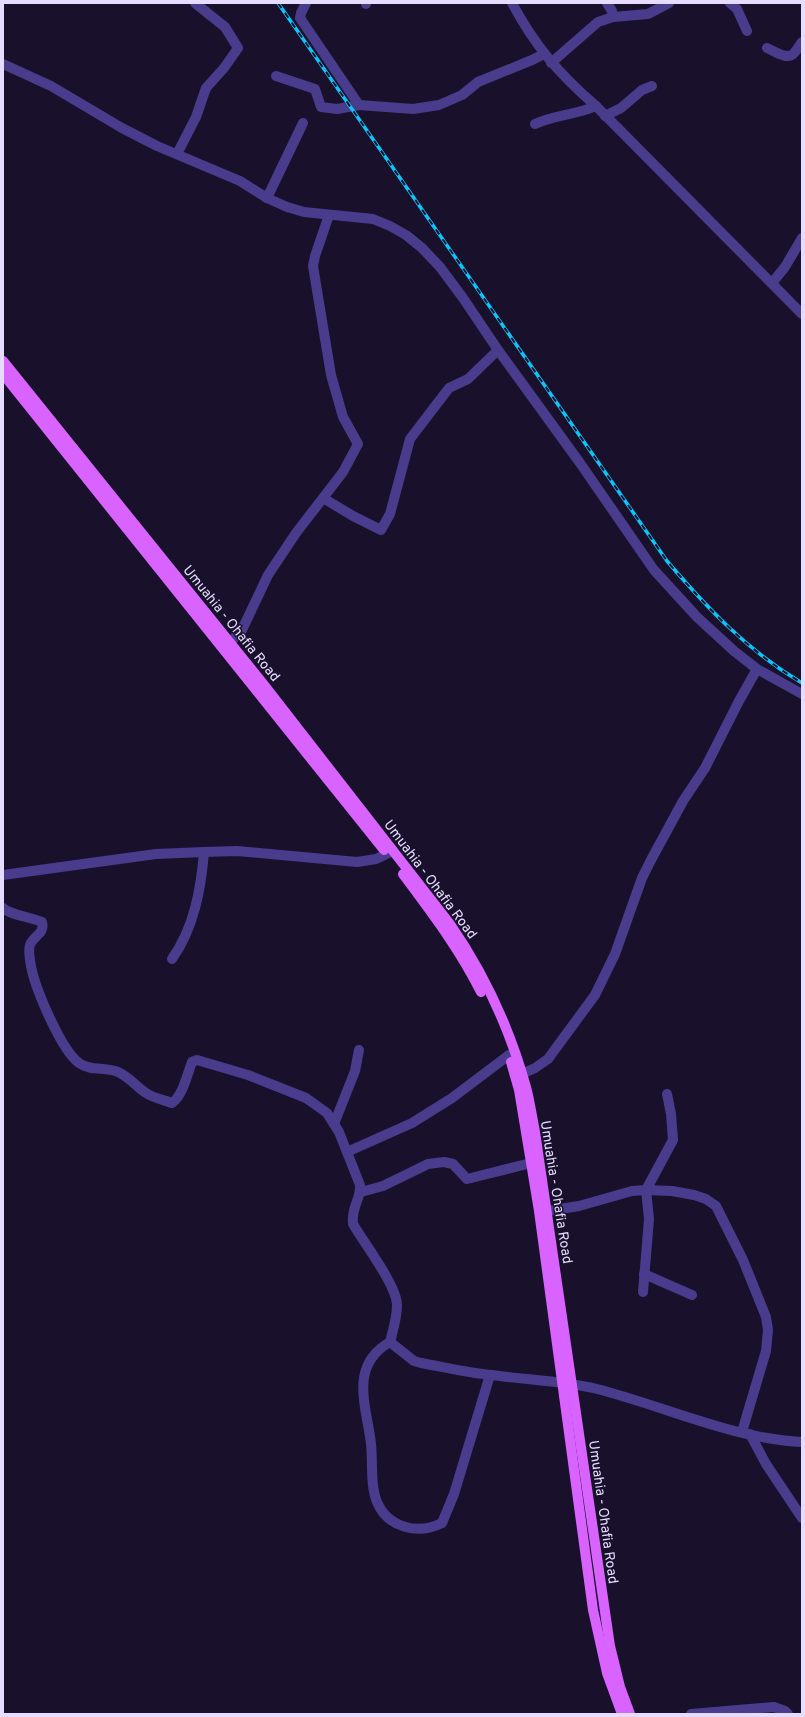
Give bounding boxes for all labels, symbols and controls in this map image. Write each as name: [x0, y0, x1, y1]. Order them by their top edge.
street label: Umuahia - Ohafia Road: [179, 562, 283, 685]
street label: Umuahia - Ohafia Road: [379, 817, 480, 943]
street label: Umuahia - Ohafia Road: [536, 1119, 575, 1265]
street label: Umuahia - Ohafia Road: [584, 1439, 621, 1585]

